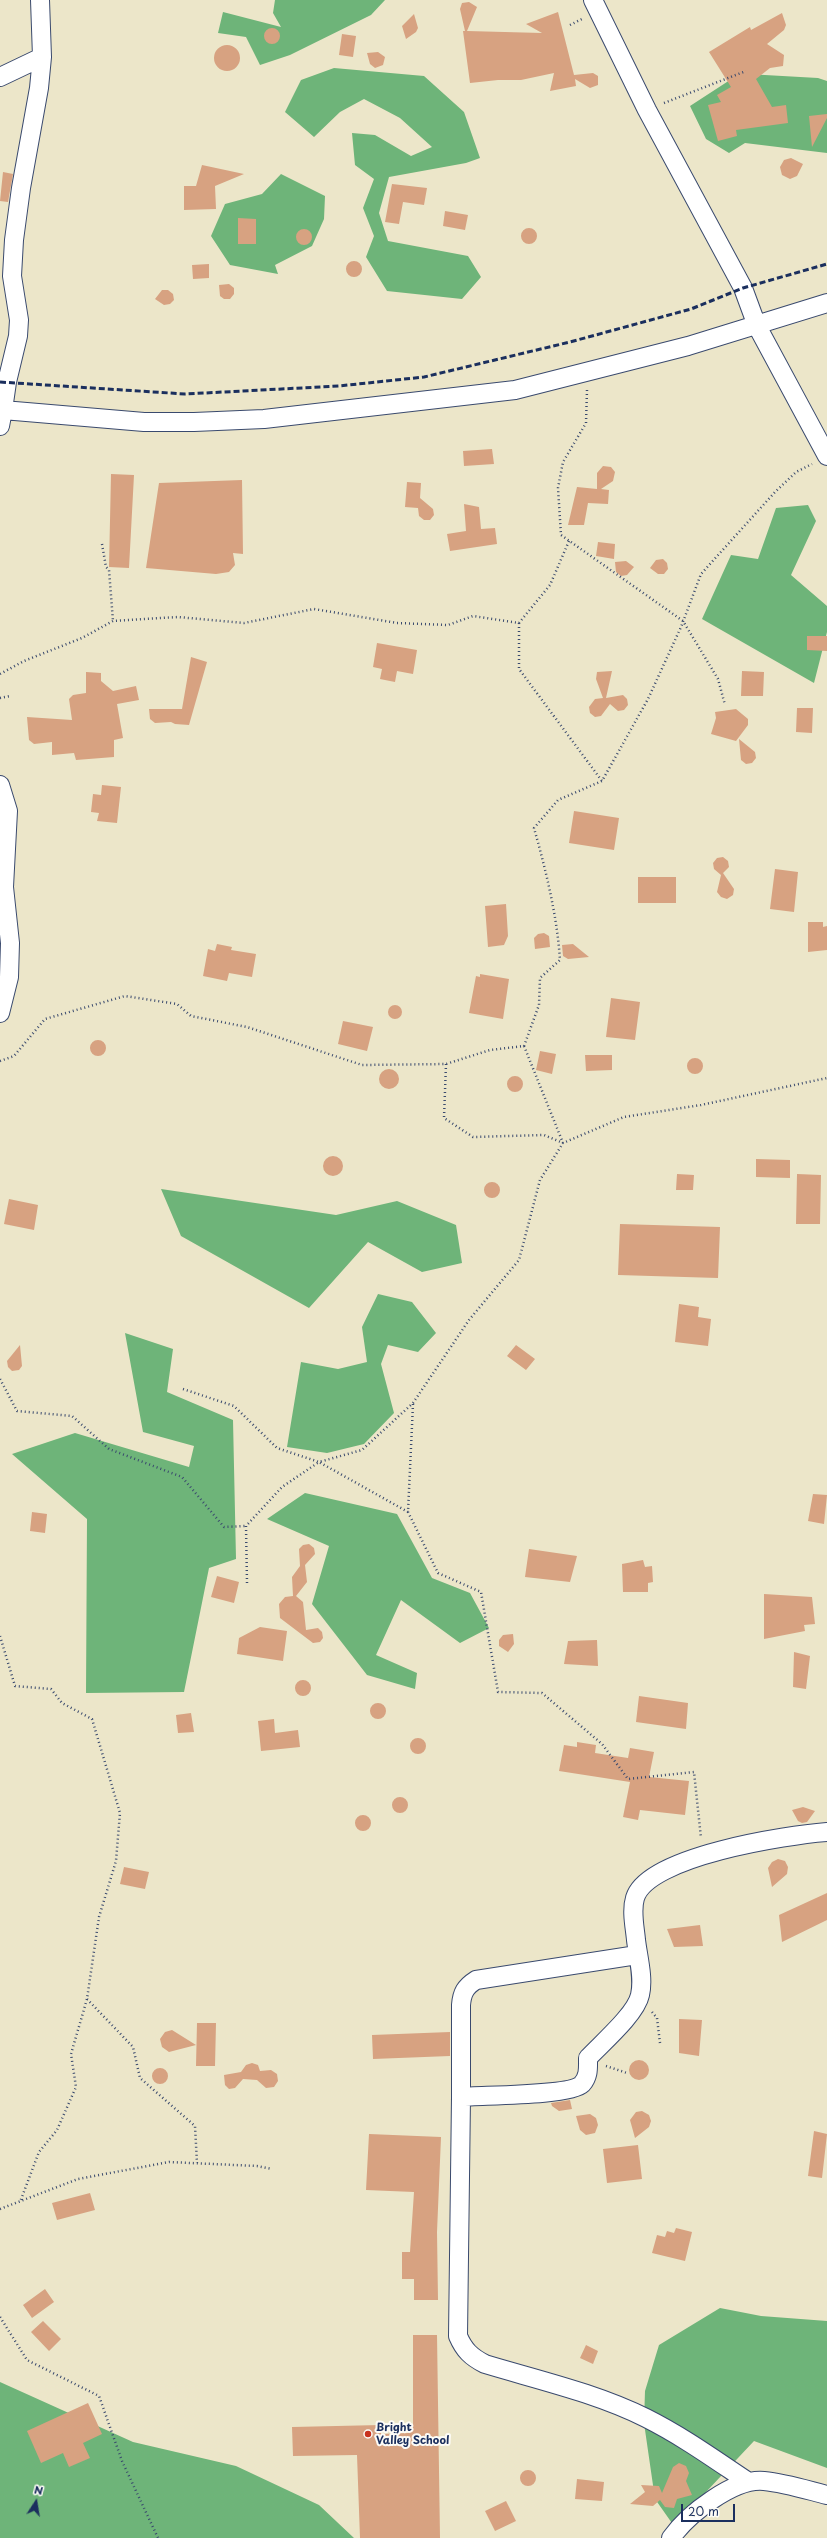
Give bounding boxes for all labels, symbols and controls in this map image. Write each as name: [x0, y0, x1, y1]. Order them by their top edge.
place label: Bright Valley School: [376, 2421, 449, 2447]
marker: Bright Valley School: [363, 2429, 373, 2439]
text: N: [33, 2481, 45, 2499]
north arrow: [16, 2482, 56, 2522]
scale bar: [683, 2496, 737, 2522]
text: 20 m: [688, 2502, 719, 2520]

